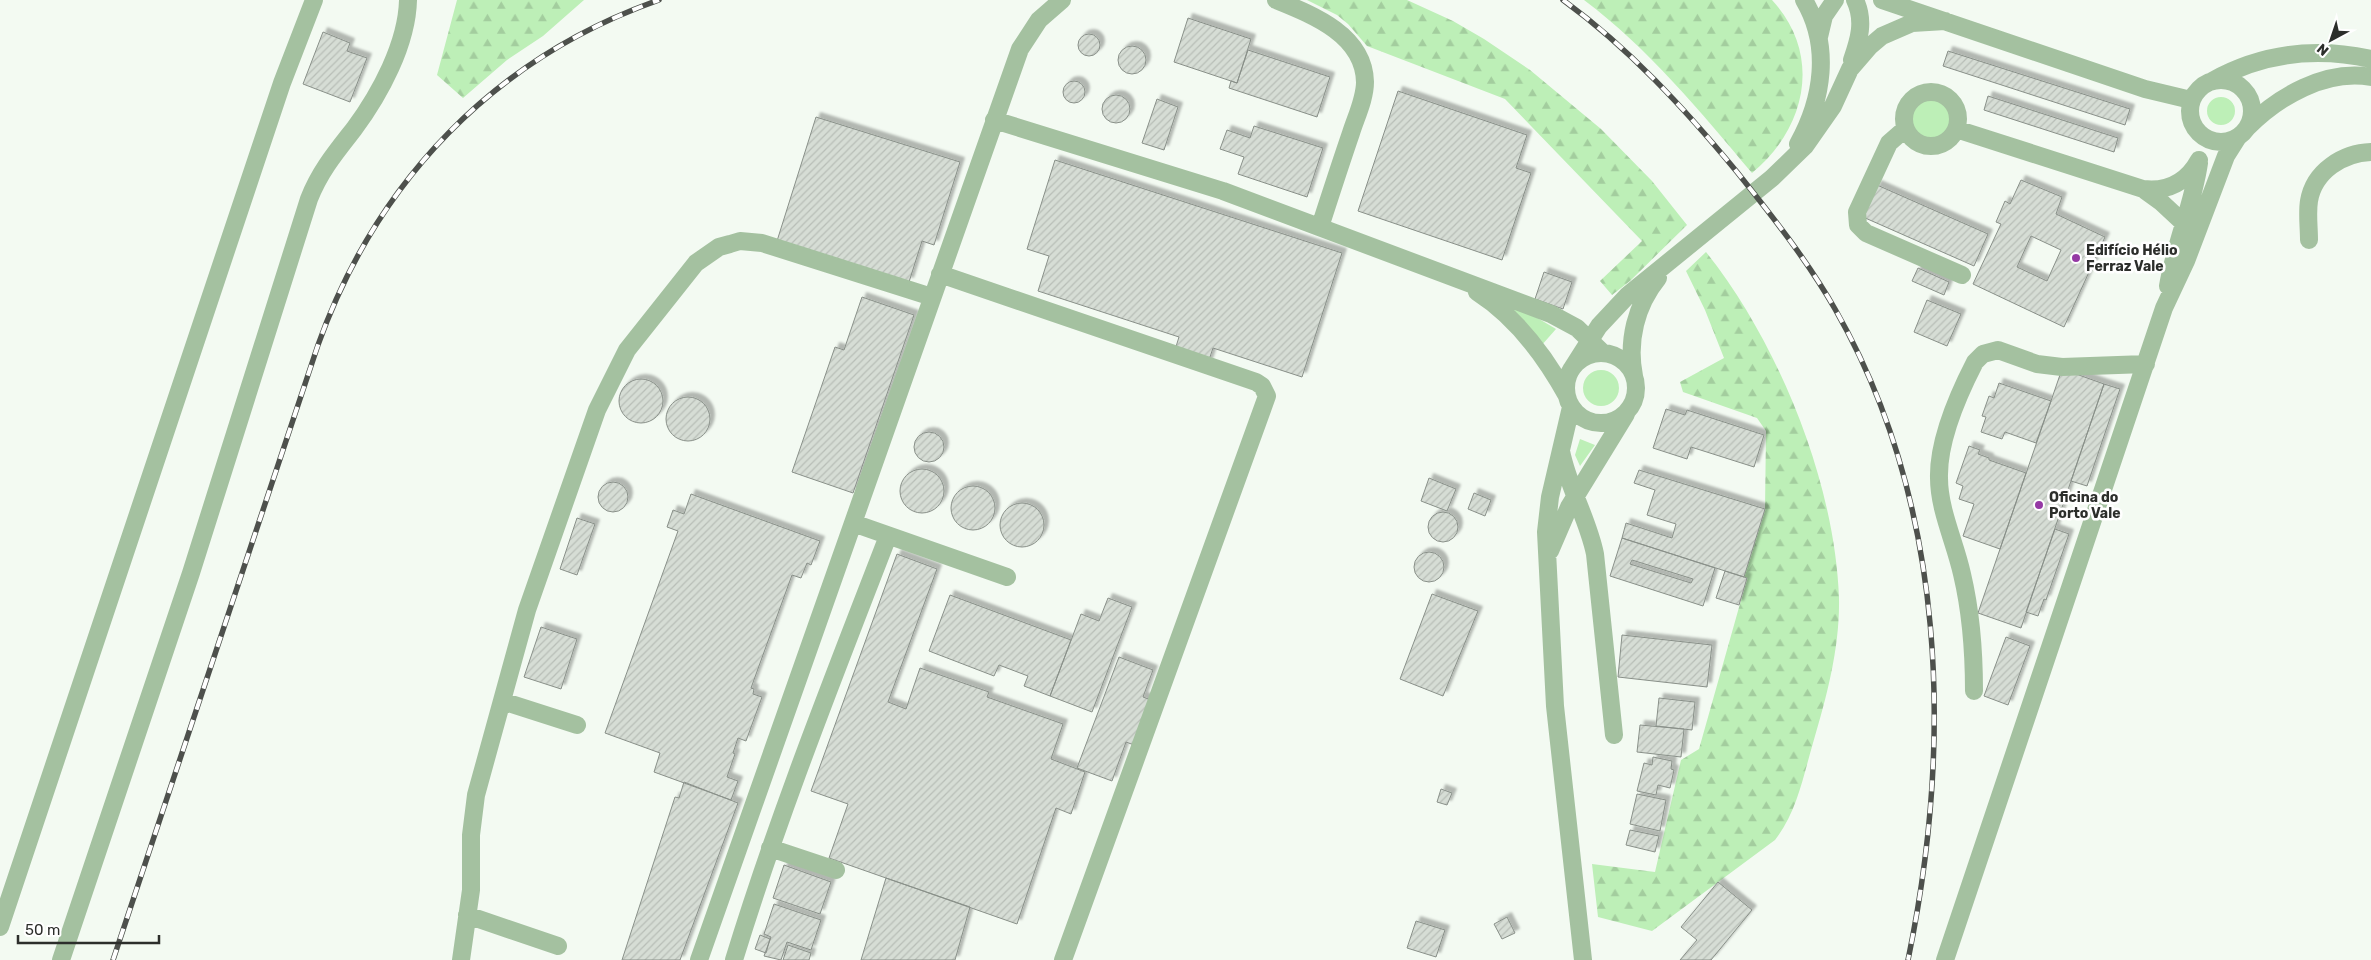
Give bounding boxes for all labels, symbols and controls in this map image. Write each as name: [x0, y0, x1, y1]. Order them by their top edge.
north arrow: [2306, 15, 2356, 65]
text: N: [2314, 40, 2332, 59]
place label: Edifício Hélio Ferraz Vale: [2086, 242, 2177, 275]
marker: Edifício Hélio Ferraz Vale: [2070, 252, 2082, 264]
place label: Oficina do Porto Vale: [2049, 489, 2120, 522]
marker: Oficina do Porto Vale: [2033, 499, 2045, 511]
scale bar: [18, 912, 159, 944]
text: 50 m: [25, 921, 60, 939]

